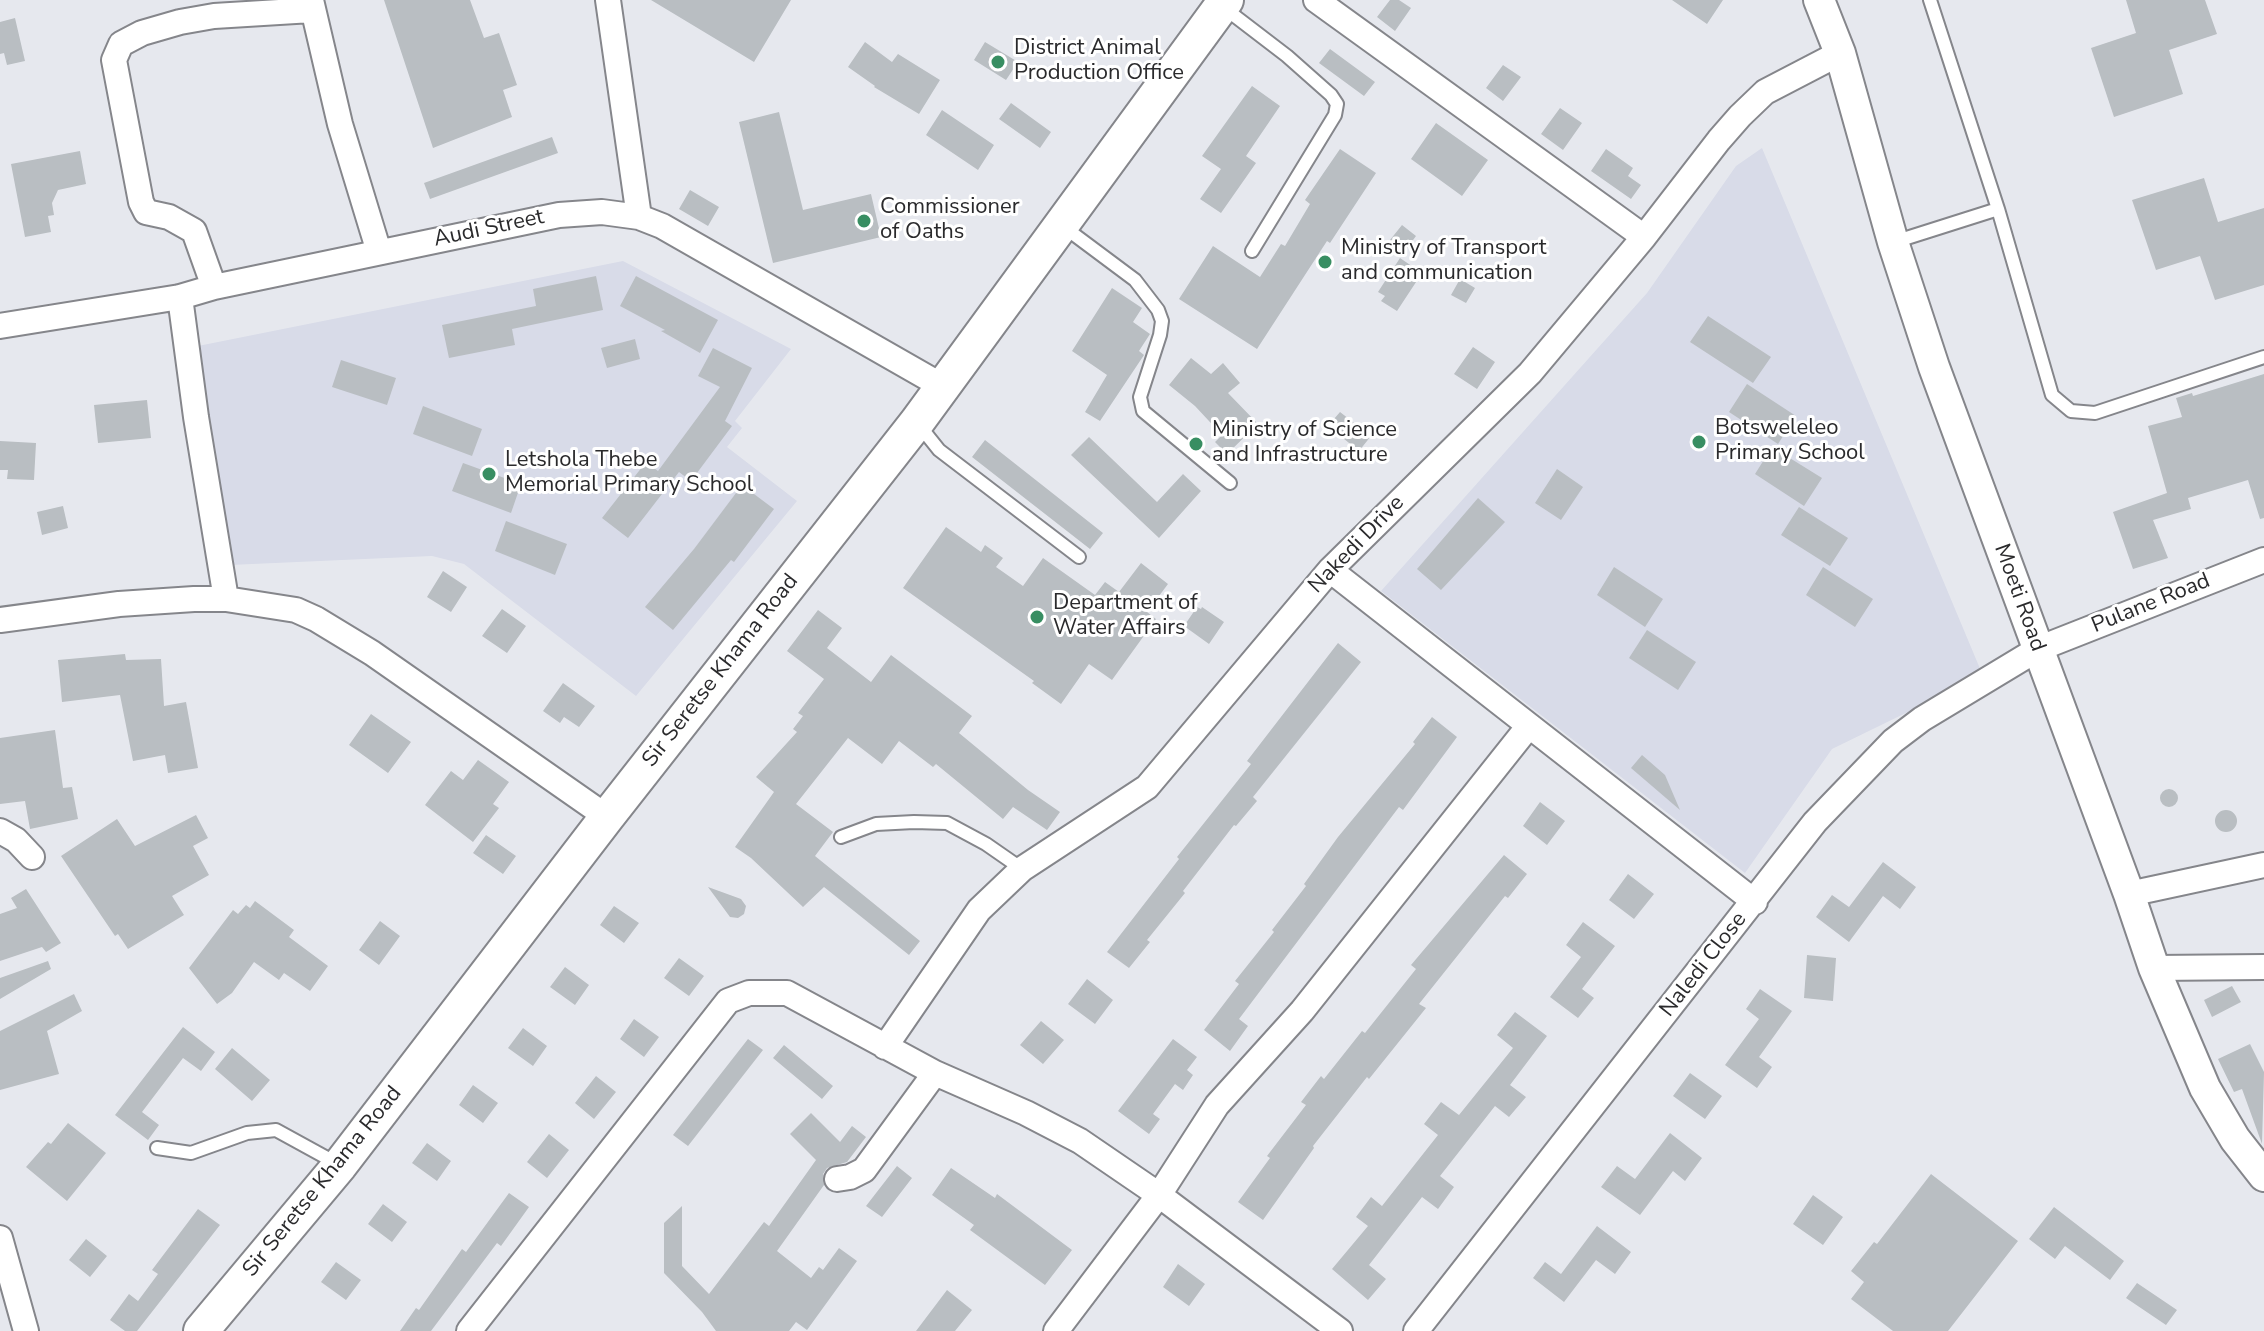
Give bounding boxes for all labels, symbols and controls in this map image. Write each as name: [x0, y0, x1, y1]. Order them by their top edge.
place label: District Animal Production Office: [1014, 36, 1184, 88]
marker: District Animal Production Office: [989, 53, 1007, 71]
place label: Commissioner of Oaths: [880, 195, 1020, 246]
street label: Audi Street: [431, 204, 547, 254]
marker: Commissioner of Oaths: [855, 212, 873, 230]
place label: Ministry of Transport and communication: [1341, 236, 1547, 288]
marker: Ministry of Transport and communication: [1316, 253, 1334, 271]
place label: Botsweleleo Primary School: [1715, 416, 1865, 468]
place label: Ministry of Science and Infrastructure: [1212, 418, 1397, 470]
marker: Botsweleleo Primary School: [1690, 433, 1708, 451]
marker: Ministry of Science and Infrastructure: [1187, 435, 1205, 453]
place label: Letshola Thebe Memorial Primary School: [505, 448, 753, 500]
marker: Letshola Thebe Memorial Primary School: [480, 465, 498, 483]
street label: Nakedi Drive: [1304, 490, 1410, 600]
street label: Moeti Road: [1987, 541, 2051, 655]
street label: Pulane Road: [2088, 568, 2214, 640]
street label: Sir Seretse Khama Road: [637, 569, 805, 773]
place label: Department of Water Affairs: [1053, 591, 1198, 642]
marker: Department of Water Affairs: [1028, 608, 1046, 626]
street label: Naledi Close: [1655, 907, 1753, 1023]
street label: Sir Seretse Khama Road: [238, 1081, 408, 1283]

